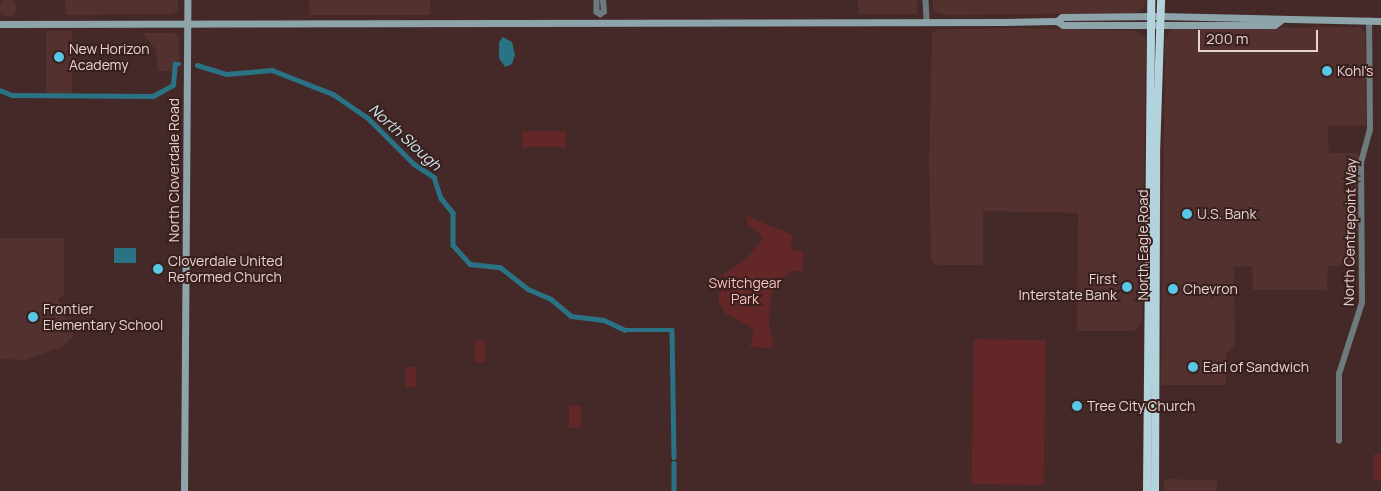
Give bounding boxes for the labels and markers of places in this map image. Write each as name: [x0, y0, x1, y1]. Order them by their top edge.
place label: New Horizon Academy: [69, 41, 150, 74]
marker: New Horizon Academy: [53, 51, 65, 63]
place label: Kohl's: [1337, 63, 1373, 79]
marker: Kohl's: [1321, 65, 1333, 77]
place label: U.S. Bank: [1197, 206, 1256, 222]
marker: U.S. Bank: [1181, 208, 1193, 220]
place label: Cloverdale United Reformed Church: [168, 253, 283, 286]
marker: Cloverdale United Reformed Church: [152, 263, 164, 275]
place label: First Interstate Bank: [1018, 271, 1117, 304]
marker: First Interstate Bank: [1121, 281, 1133, 293]
place label: Chevron: [1183, 281, 1238, 297]
marker: Chevron: [1167, 283, 1179, 295]
place label: Frontier Elementary School: [43, 301, 163, 334]
marker: Frontier Elementary School: [27, 311, 39, 323]
place label: Earl of Sandwich: [1203, 359, 1309, 375]
marker: Earl of Sandwich: [1187, 361, 1199, 373]
place label: Tree City Church: [1087, 398, 1195, 414]
marker: Tree City Church: [1071, 400, 1083, 412]

